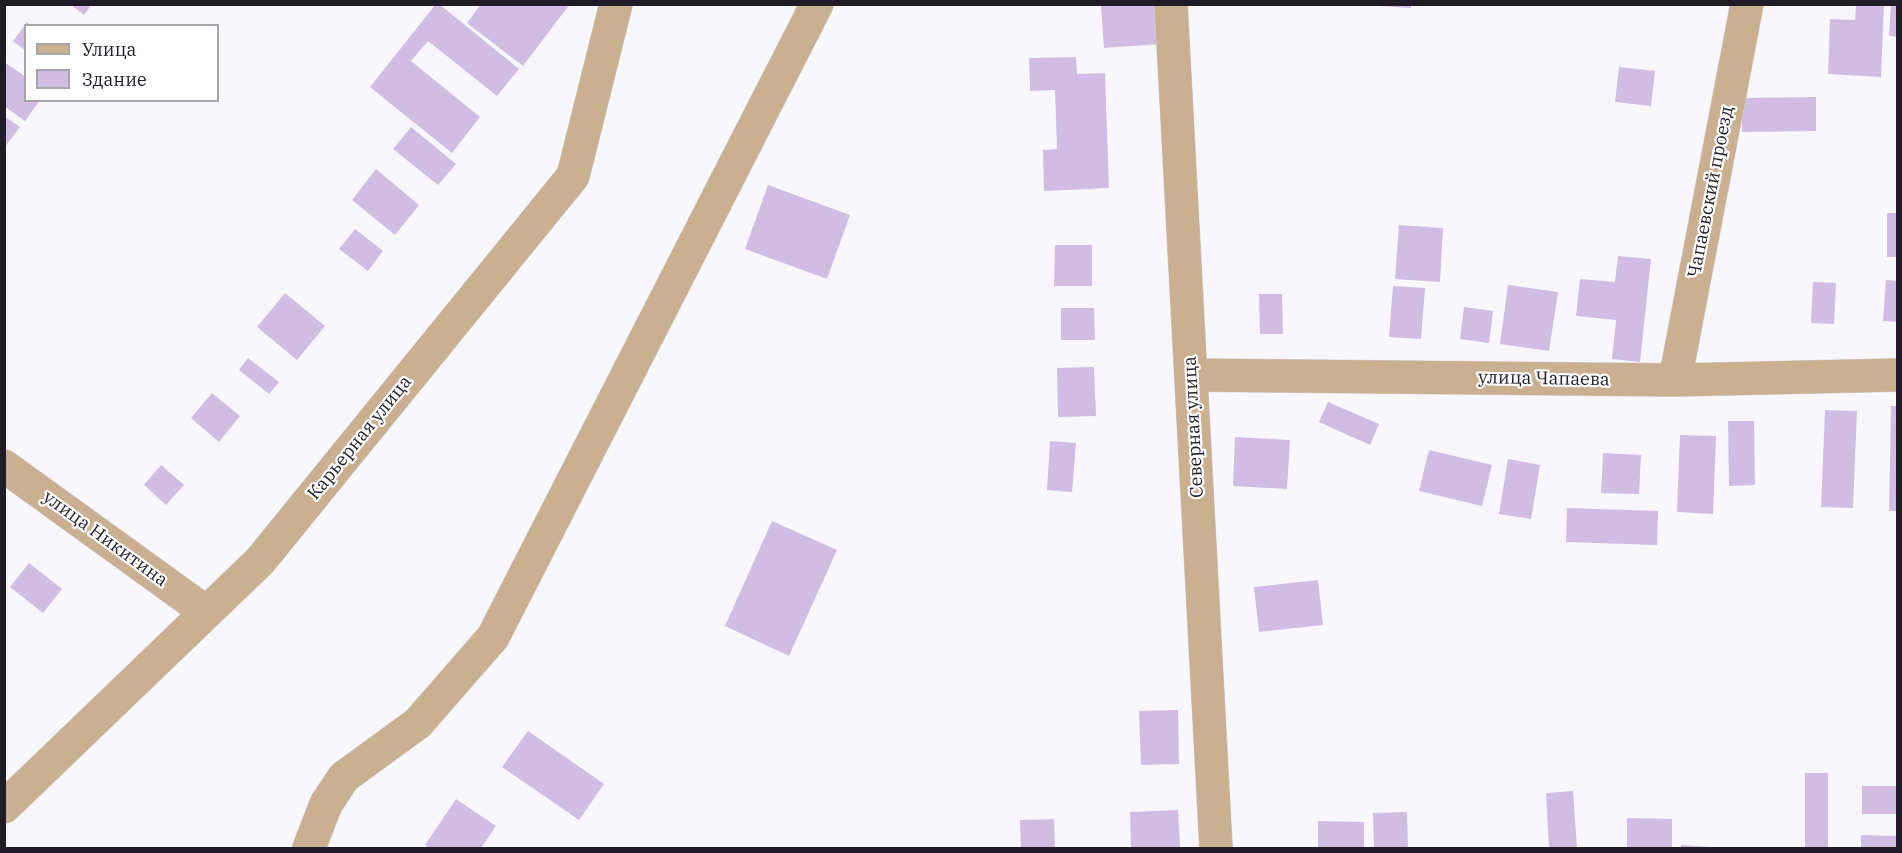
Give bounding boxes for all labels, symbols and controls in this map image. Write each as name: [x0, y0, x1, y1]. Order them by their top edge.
legend: [24, 24, 219, 102]
text: Улица: [82, 38, 136, 61]
text: Здание: [82, 68, 147, 91]
street label: Чапаевский проезд: [1684, 104, 1738, 280]
street label: Северная улица: [1180, 356, 1208, 498]
street label: улица Чапаева: [1478, 367, 1610, 391]
street label: Карьерная улица: [303, 372, 417, 504]
street label: улица Никитина: [38, 487, 172, 591]

